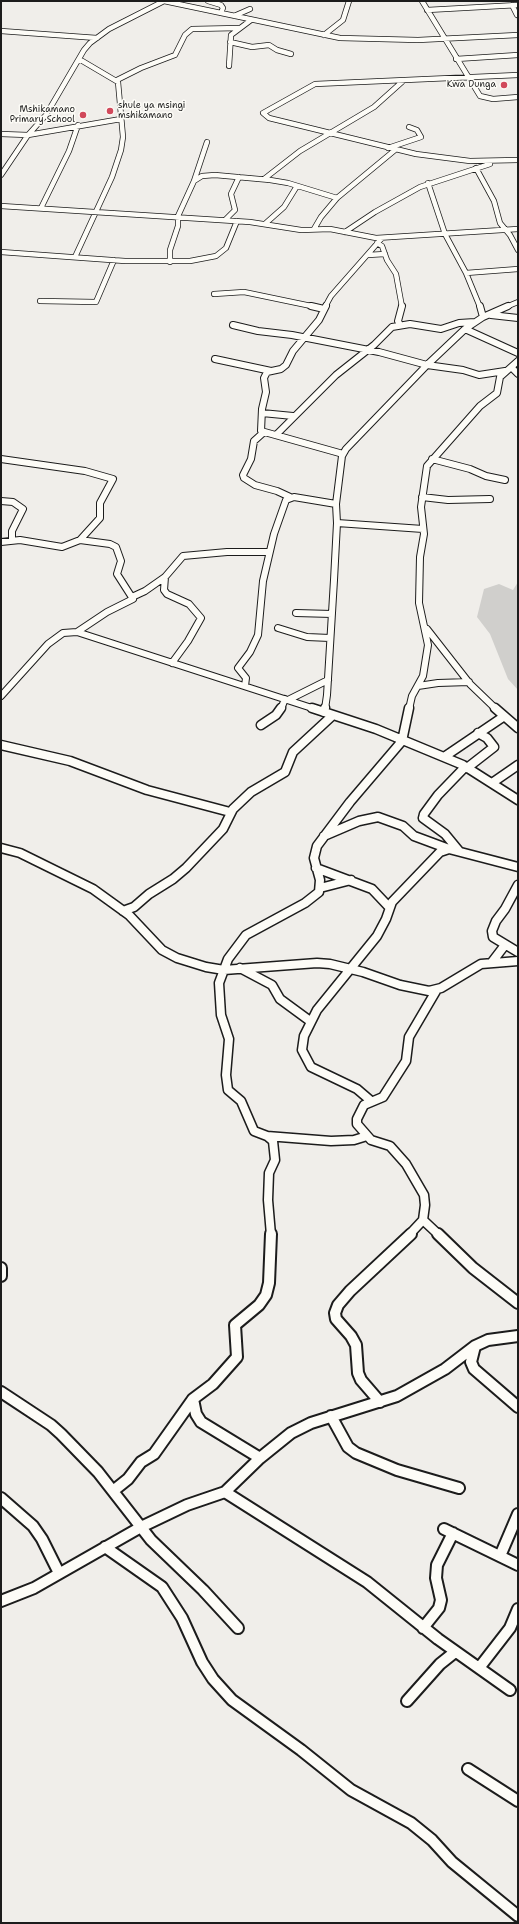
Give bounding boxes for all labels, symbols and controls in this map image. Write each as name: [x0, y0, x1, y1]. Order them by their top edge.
place label: Kwa Dunga: [447, 80, 496, 90]
marker: Kwa Dunga: [499, 80, 509, 90]
place label: shule ya msingi mshikamano: [118, 101, 185, 122]
place label: Mshikamano Primary School: [10, 105, 75, 126]
marker: shule ya msingi mshikamano: [105, 106, 115, 116]
marker: Mshikamano Primary School: [78, 110, 88, 120]

